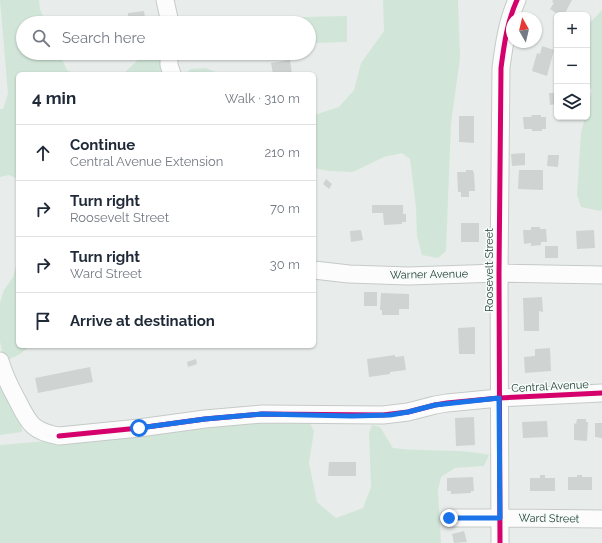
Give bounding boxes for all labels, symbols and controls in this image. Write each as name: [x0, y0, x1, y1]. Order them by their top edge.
north arrow: [506, 12, 542, 48]
map controls: [554, 12, 590, 120]
button: +: [554, 12, 590, 48]
search box: [16, 16, 316, 60]
icon: search: [30, 27, 52, 49]
text: Search here: [62, 29, 145, 47]
button: −: [554, 48, 590, 84]
button: layers: [554, 84, 590, 120]
text: 4 min: [32, 88, 76, 108]
text: Walk · 310 m: [225, 91, 300, 106]
text: Continue: [70, 136, 135, 154]
icon: ahead: [32, 142, 54, 164]
text: 210 m: [264, 145, 300, 160]
text: Central Avenue Extension: [70, 154, 223, 169]
text: Turn right: [70, 192, 140, 210]
icon: right: [32, 198, 54, 220]
text: 70 m: [270, 201, 300, 216]
text: Roosevelt Street: [70, 210, 169, 225]
street label: Roosevelt Street: [483, 228, 496, 312]
text: Turn right: [70, 248, 140, 266]
icon: right: [32, 254, 54, 276]
text: 30 m: [270, 257, 300, 272]
text: Ward Street: [70, 266, 142, 281]
street label: Warner Avenue: [390, 267, 469, 282]
icon: arrive: [32, 310, 54, 332]
text: Arrive at destination: [70, 312, 215, 330]
street label: Central Avenue: [511, 378, 590, 395]
route start: [130, 419, 148, 437]
route end: [440, 509, 458, 527]
street label: Ward Street: [518, 511, 580, 526]

